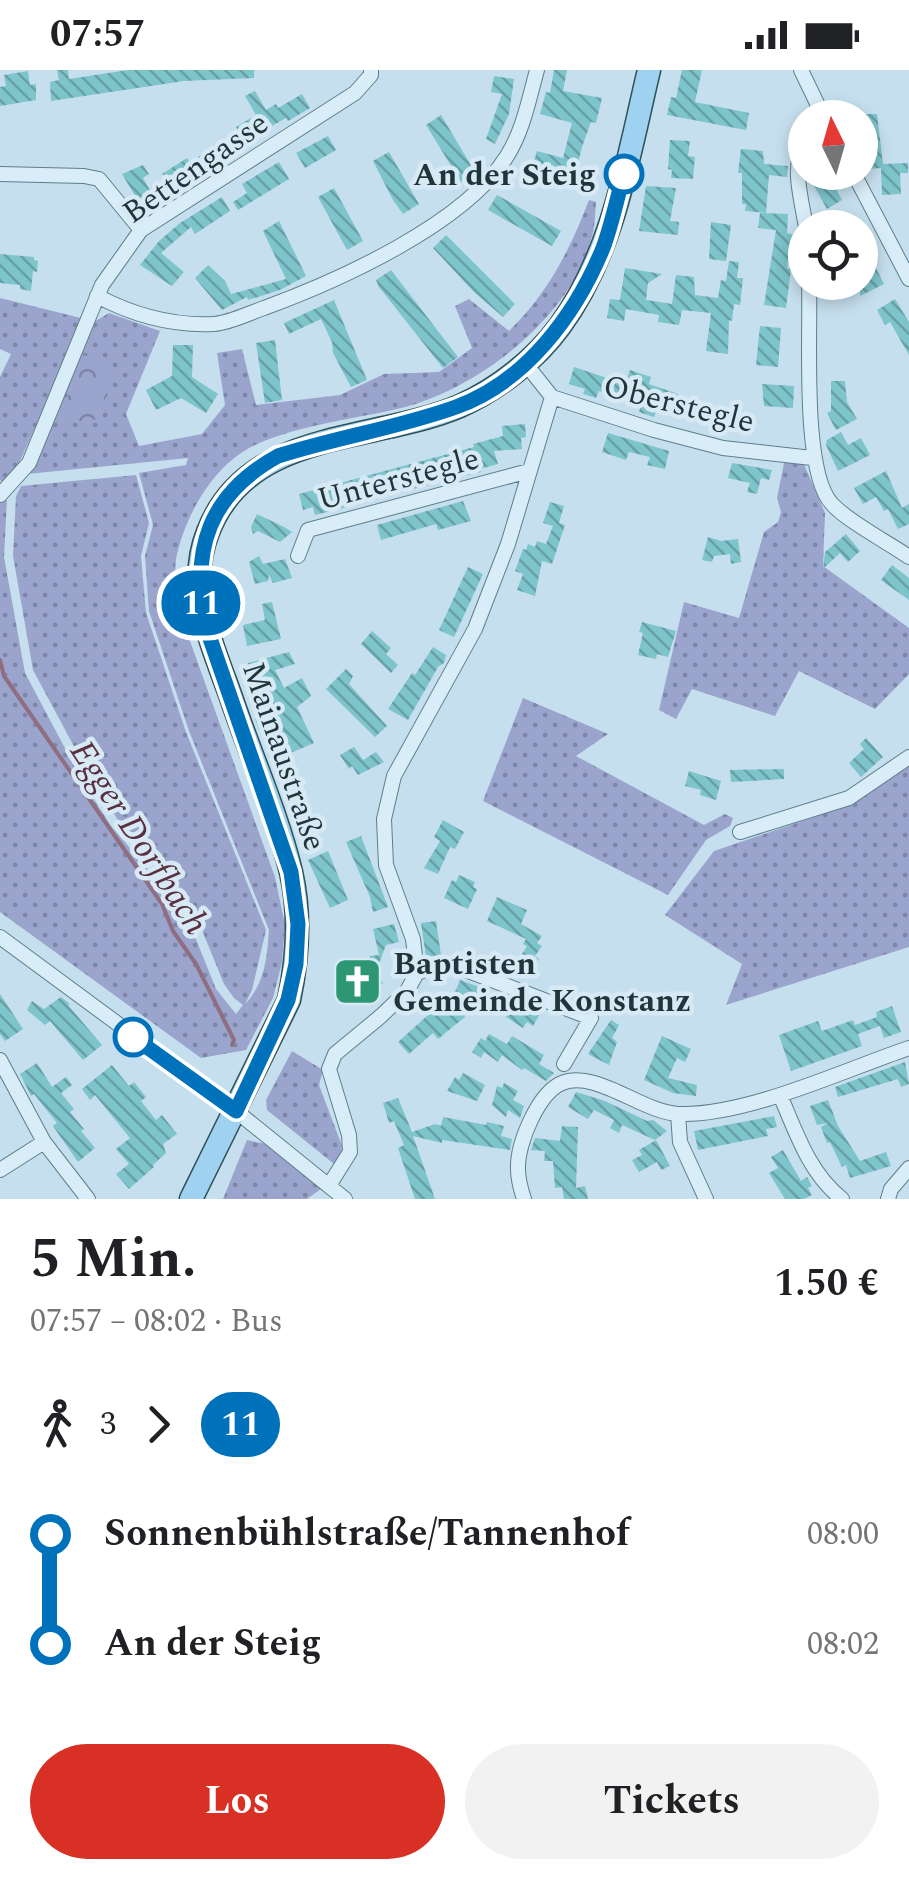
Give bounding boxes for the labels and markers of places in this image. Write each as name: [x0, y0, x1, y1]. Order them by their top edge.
place label: An der Steig: [413, 151, 596, 200]
marker: An der Steig: [605, 155, 643, 193]
place label: Baptisten Gemeinde Konstanz: [393, 940, 691, 1026]
church icon: Baptisten Gemeinde Konstanz: [332, 955, 384, 1007]
unlabelled marker: [114, 1018, 152, 1056]

